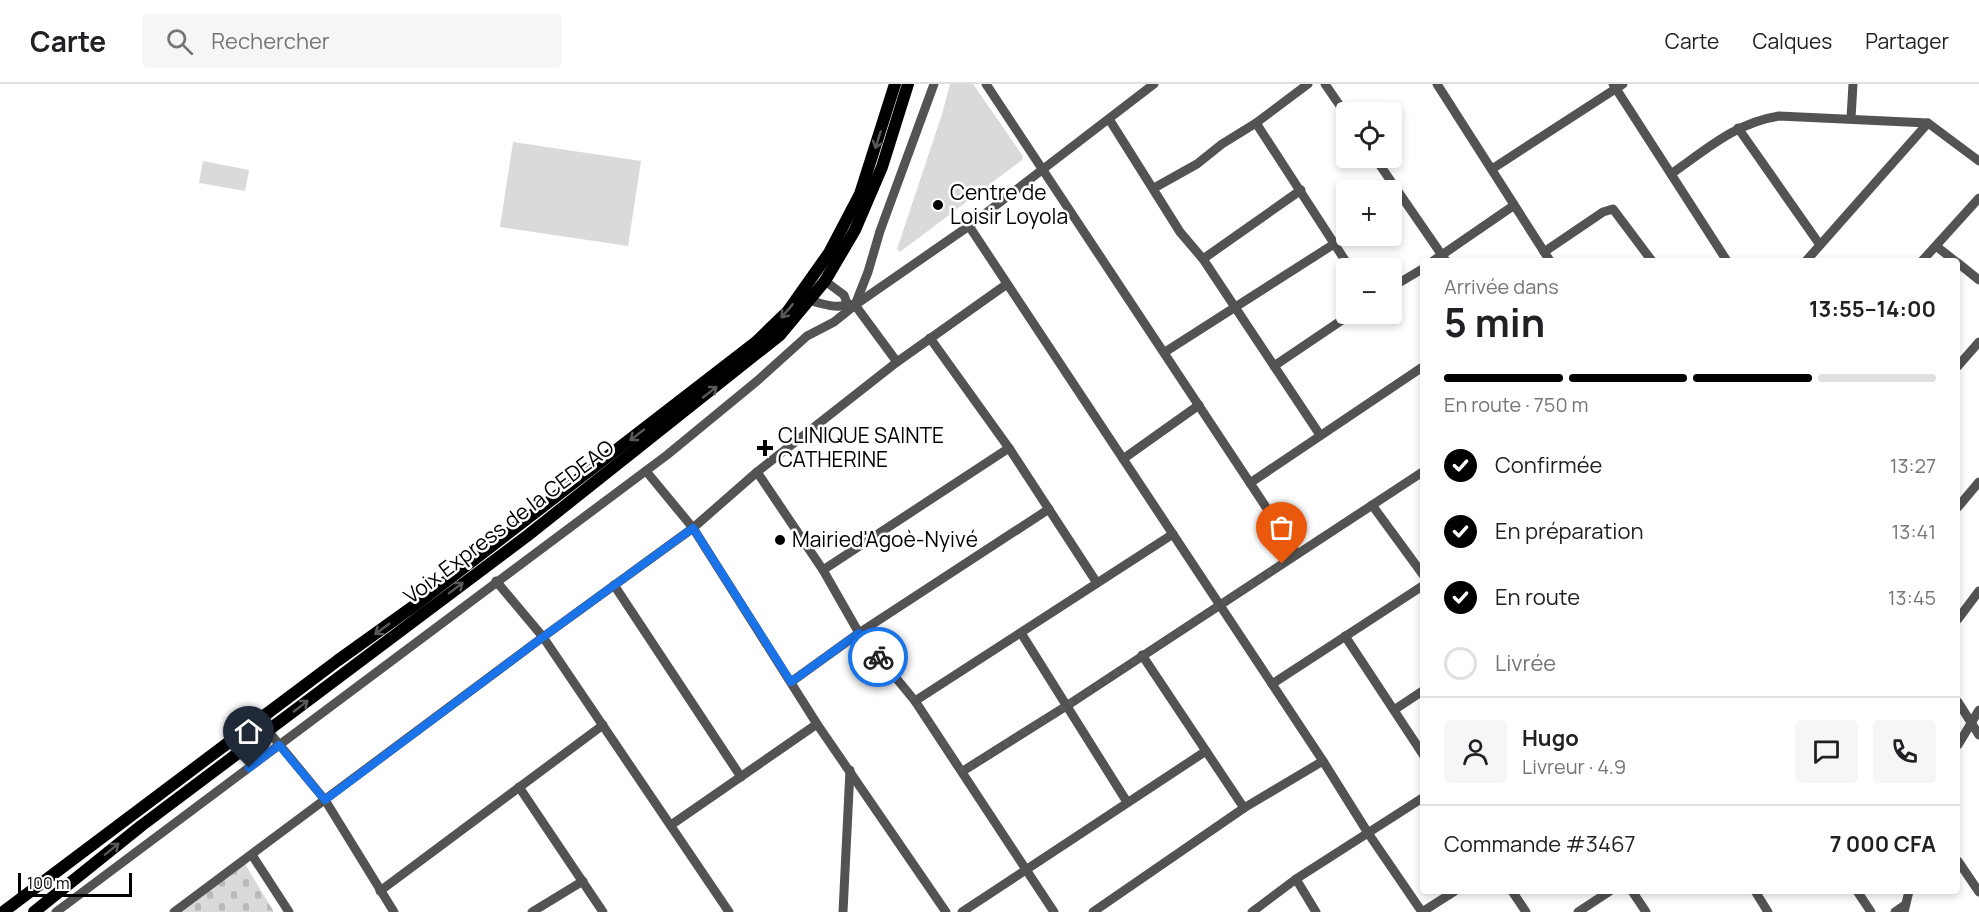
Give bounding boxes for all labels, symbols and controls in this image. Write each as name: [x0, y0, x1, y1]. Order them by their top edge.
search box: [142, 14, 562, 68]
text: Carte: [30, 22, 106, 60]
icon: search: [163, 25, 196, 58]
text: Rechercher: [211, 26, 330, 56]
text: Carte: [1665, 27, 1719, 55]
text: Calques: [1752, 27, 1832, 55]
text: Partager: [1865, 27, 1949, 55]
map controls: [1336, 102, 1402, 324]
button: locate: [1336, 102, 1402, 168]
one-way arrow: [871, 130, 882, 149]
place label: Centre de Loisir Loyola: [950, 178, 1068, 230]
button: +: [1336, 180, 1402, 246]
marker: Centre de Loisir Loyola: [931, 198, 945, 212]
button: −: [1336, 258, 1402, 324]
text: Arrivée dans: [1444, 273, 1559, 300]
text: 13:55–14:00: [1809, 294, 1936, 324]
text: 5 min: [1444, 295, 1545, 349]
one-way arrow: [780, 303, 794, 318]
one-way arrow: [702, 385, 718, 398]
text: En route · 750 m: [1444, 391, 1589, 418]
place label: CLINIQUE SAINTE CATHERINE: [778, 421, 944, 473]
one-way arrow: [629, 428, 645, 441]
street label: Voix Express de la CEDEAO: [398, 433, 619, 609]
marker: CLINIQUE SAINTE CATHERINE: [756, 439, 774, 457]
icon: check: [1444, 449, 1477, 482]
text: Confirmée: [1495, 450, 1602, 480]
text: 13:27: [1890, 452, 1936, 479]
pin: [1256, 502, 1307, 564]
icon: bag: [1265, 511, 1298, 544]
icon: check: [1444, 515, 1477, 548]
text: En préparation: [1495, 516, 1643, 546]
text: 13:41: [1892, 518, 1936, 545]
place label: Mairied'Agoè-Nyivé: [792, 525, 978, 553]
marker: Mairied'Agoè-Nyivé: [773, 533, 787, 547]
icon: check: [1444, 581, 1477, 614]
one-way arrow: [448, 582, 464, 594]
text: En route: [1495, 582, 1580, 612]
text: 13:45: [1888, 584, 1936, 611]
one-way arrow: [374, 623, 390, 635]
courier: [848, 627, 908, 687]
icon: bike: [862, 641, 895, 674]
text: Livrée: [1495, 648, 1556, 678]
one-way arrow: [293, 700, 309, 713]
pin: [223, 706, 274, 768]
icon: home: [232, 715, 265, 748]
button: person: [1444, 720, 1507, 783]
button: chat: [1795, 720, 1858, 783]
button: phone: [1873, 720, 1936, 783]
text: Hugo: [1522, 723, 1579, 753]
text: Livreur · 4.9: [1522, 753, 1626, 780]
text: Commande #3467: [1444, 829, 1636, 859]
text: 7 000 CFA: [1830, 829, 1936, 859]
one-way arrow: [104, 843, 120, 856]
scale bar: [18, 870, 132, 898]
text: 100 m: [27, 872, 70, 894]

